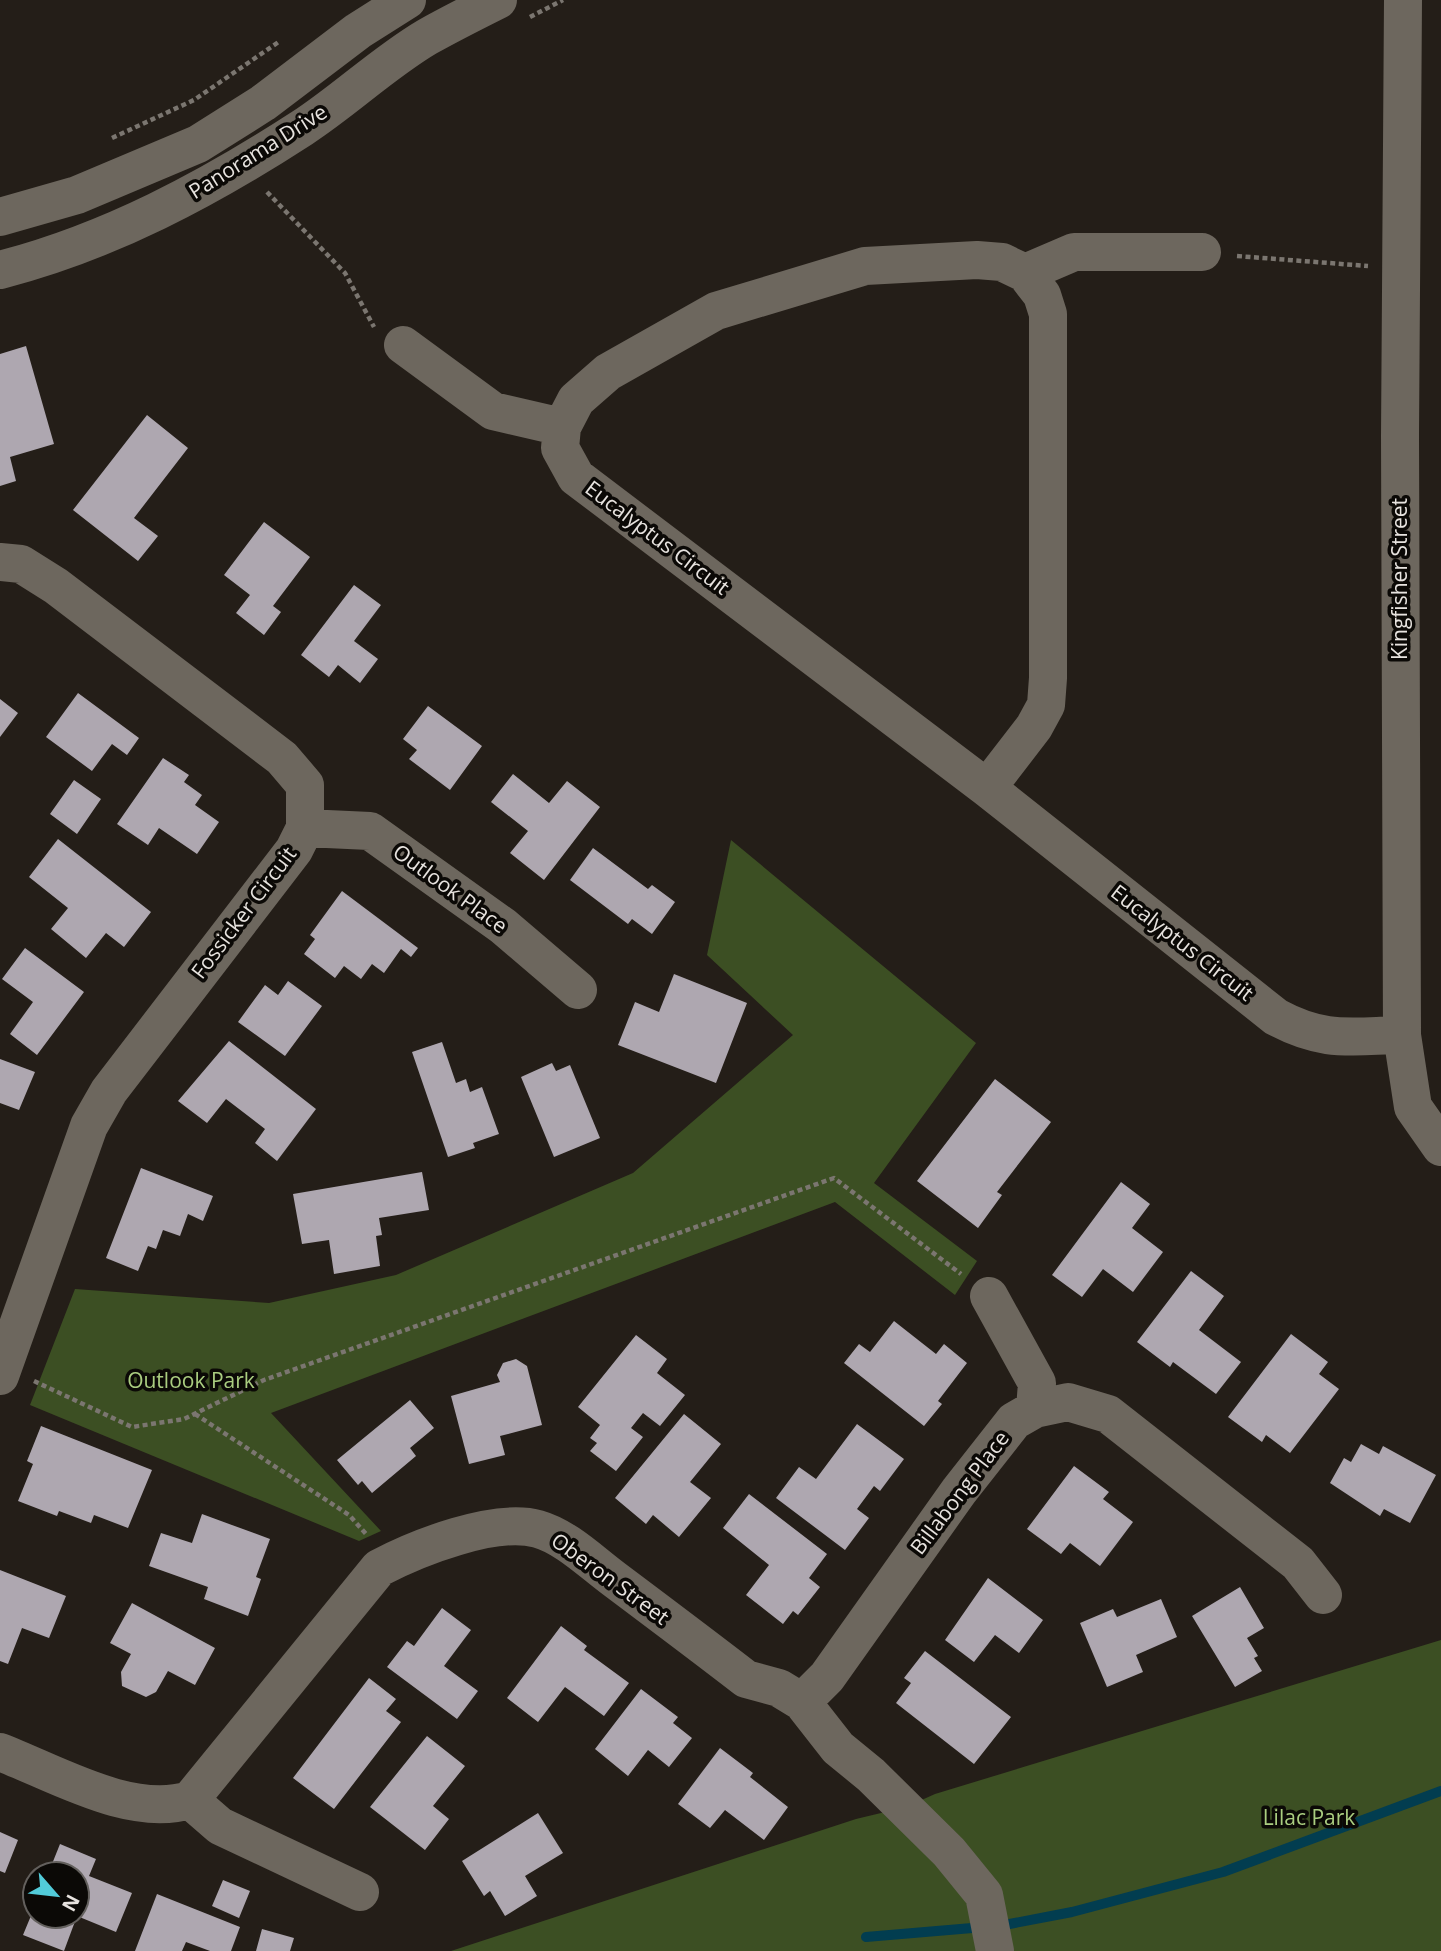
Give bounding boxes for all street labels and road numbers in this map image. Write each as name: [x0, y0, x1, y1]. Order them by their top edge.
street label: Panorama Drive: [183, 97, 332, 205]
street label: Eucalyptus Circuit: [580, 474, 735, 601]
street label: Kingfisher Street: [1385, 498, 1413, 660]
street label: Outlook Place: [388, 837, 514, 939]
street label: Fossicker Circuit: [184, 841, 302, 984]
street label: Eucalyptus Circuit: [1106, 878, 1260, 1007]
street label: Billabong Place: [904, 1425, 1015, 1560]
street label: Oberon Street: [546, 1526, 675, 1630]

